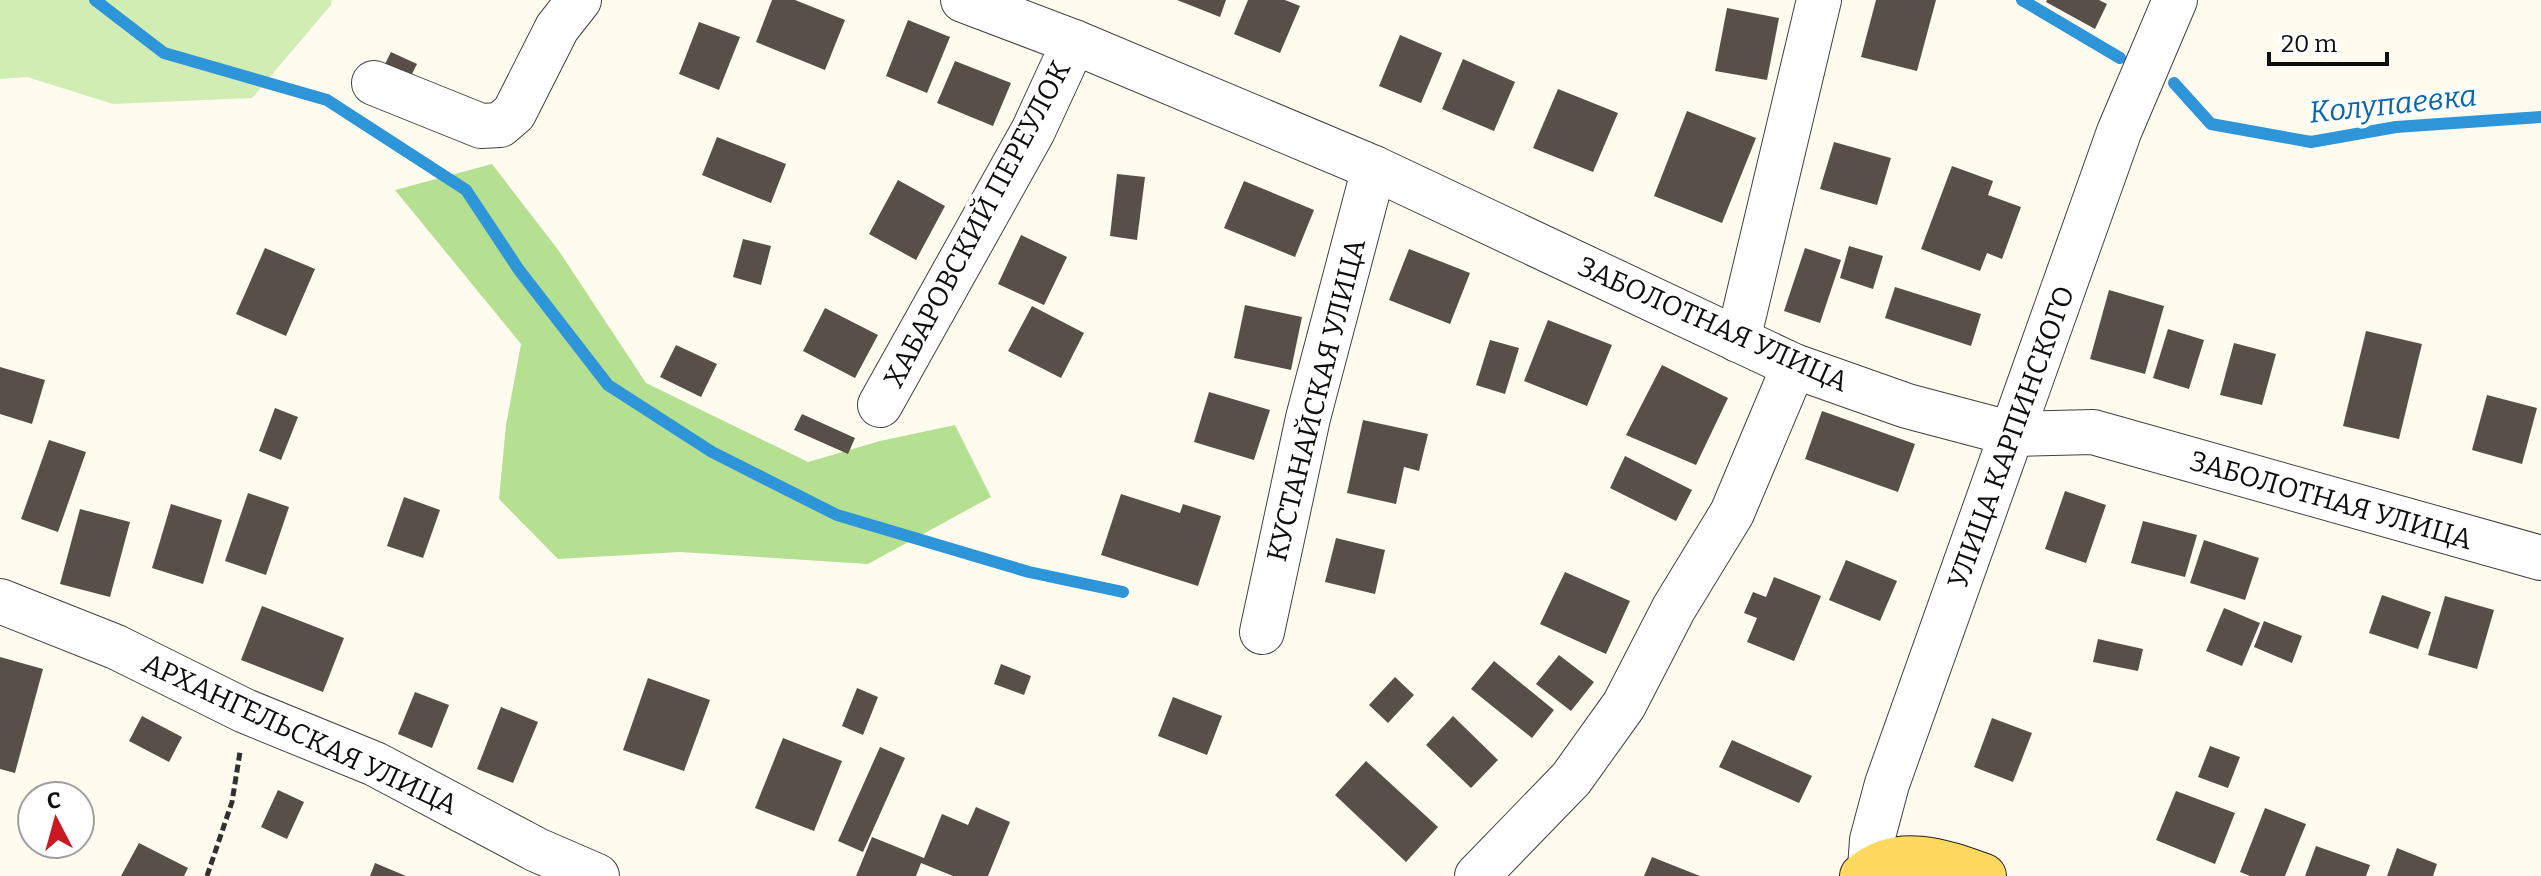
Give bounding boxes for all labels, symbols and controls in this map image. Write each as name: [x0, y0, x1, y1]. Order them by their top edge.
scale bar: [2269, 16, 2387, 66]
text: 20 m: [2281, 30, 2337, 58]
street label: ХАБАРОВСКИЙ ПЕРЕУЛОК: [877, 55, 1077, 393]
water label: Колупаевка: [2307, 77, 2479, 131]
street label: КУСТАНАЙСКАЯ УЛИЦА: [1260, 235, 1372, 565]
street label: ЗАБОЛОТНАЯ УЛИЦА: [1573, 250, 1853, 399]
street label: УЛИЦА КАРПИНСКОГО: [1941, 281, 2081, 593]
street label: ЗАБОЛОТНАЯ УЛИЦА: [2186, 444, 2476, 556]
street label: АРХАНГЕЛЬСКАЯ УЛИЦА: [137, 646, 463, 822]
north arrow: [16, 780, 96, 860]
text: С: [46, 786, 62, 815]

